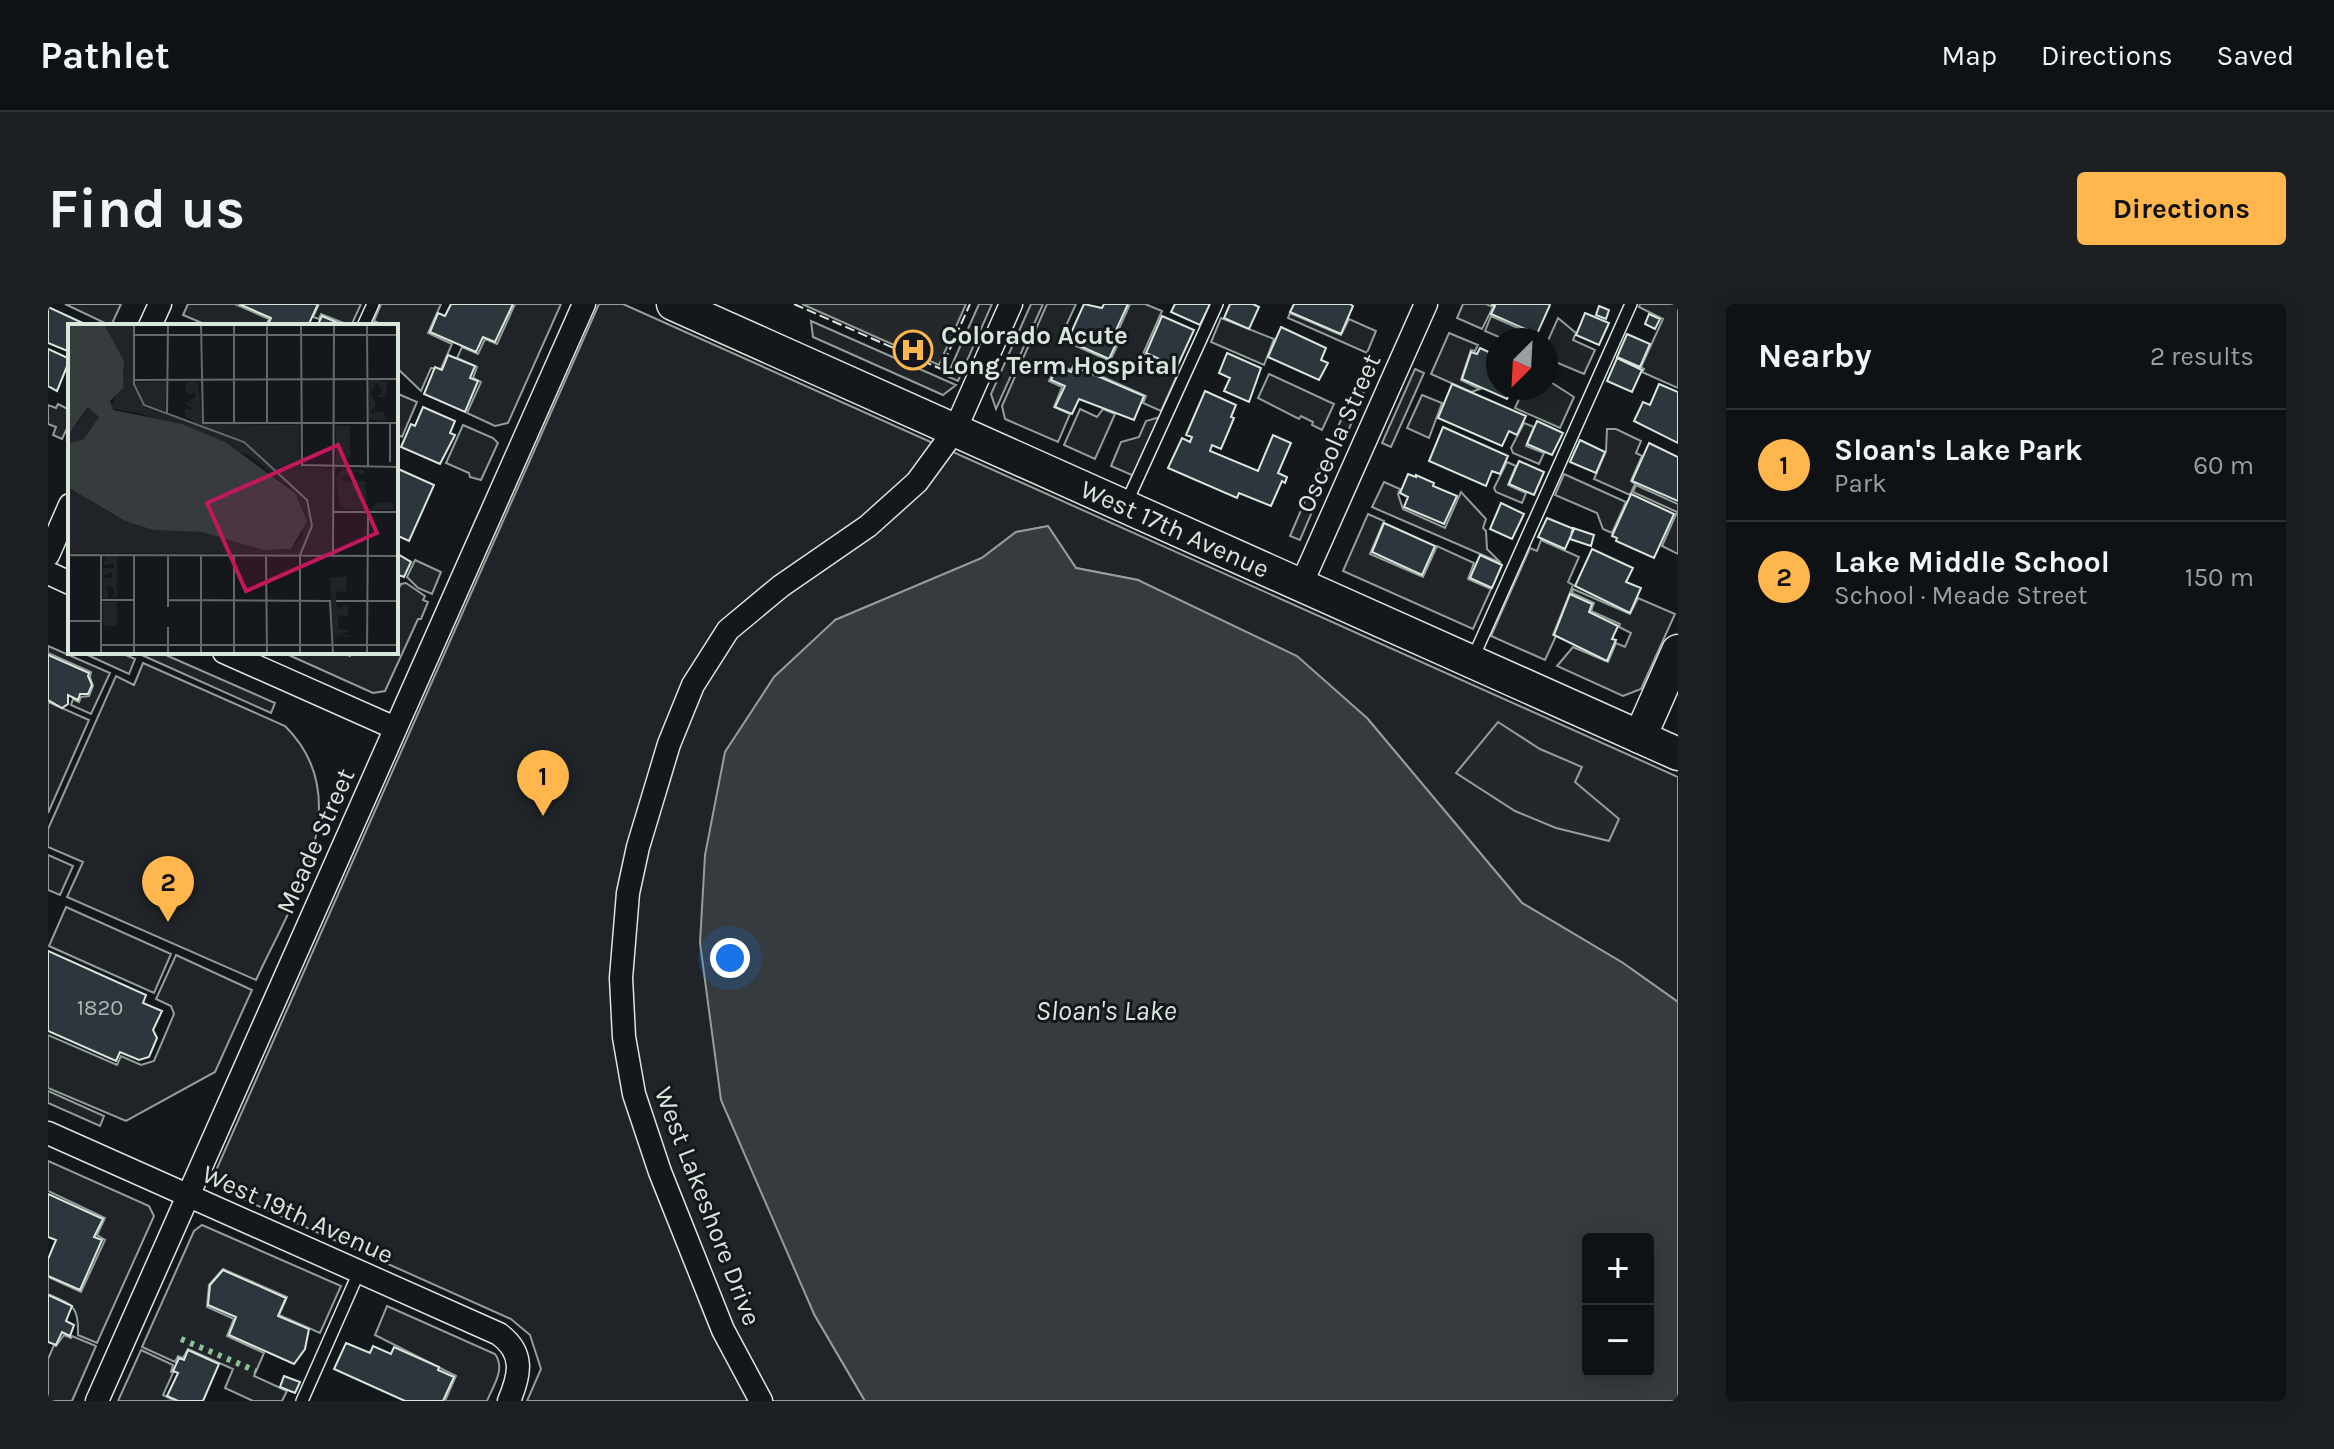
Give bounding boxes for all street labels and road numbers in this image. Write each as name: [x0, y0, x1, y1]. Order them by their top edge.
street label: Osceola Street: [1290, 349, 1387, 517]
street label: West 17th Avenue: [1076, 473, 1274, 585]
street label: Meade Street: [270, 763, 361, 919]
street label: West Lakeshore Drive: [648, 1082, 767, 1330]
street label: West 19th Avenue: [197, 1158, 398, 1271]

